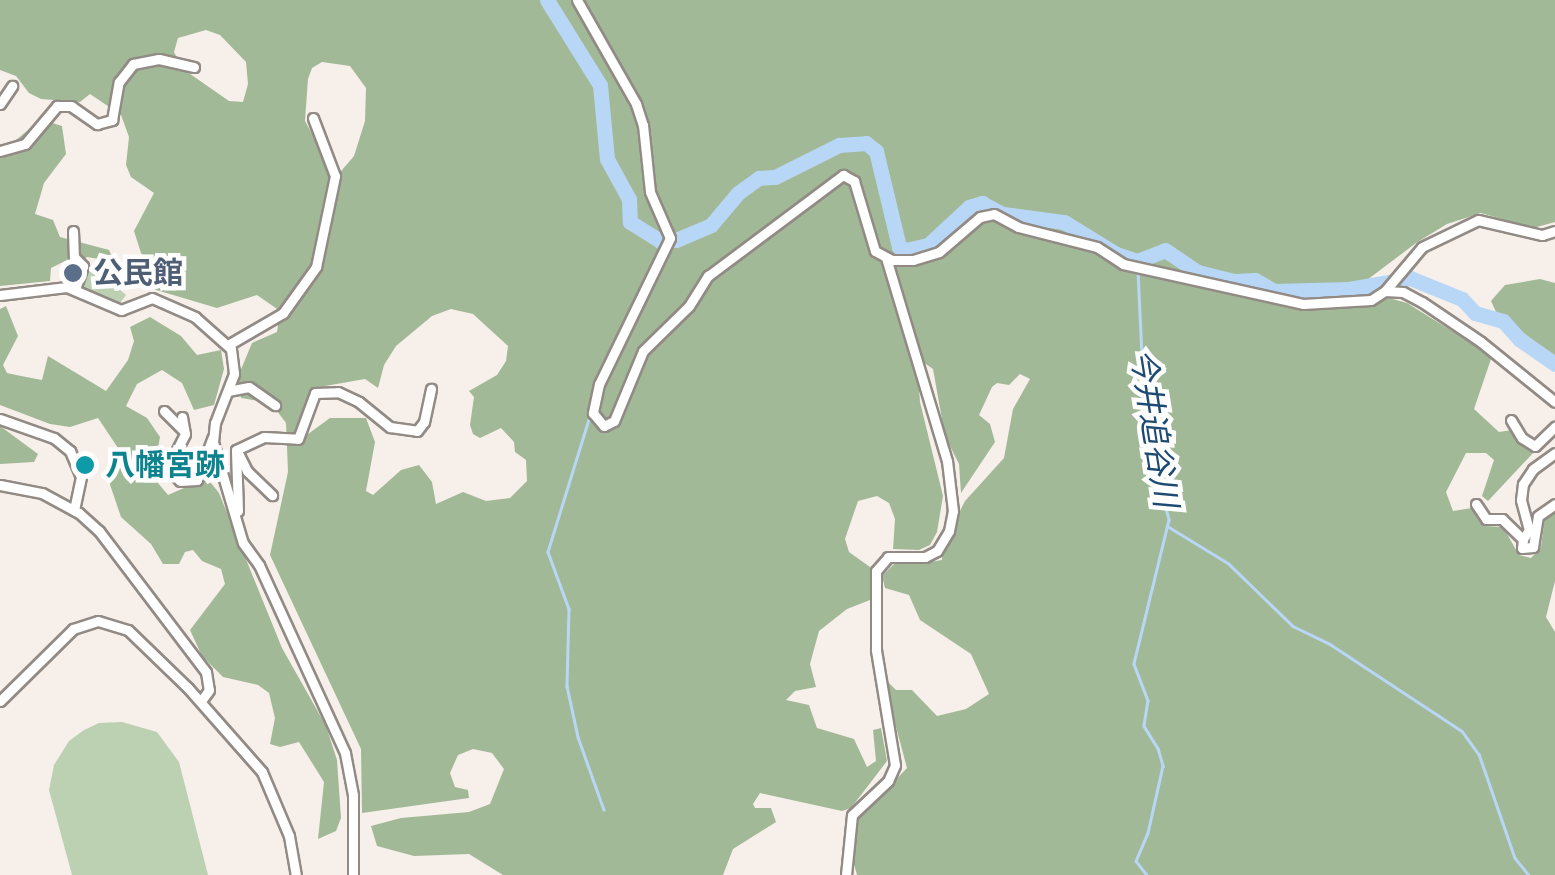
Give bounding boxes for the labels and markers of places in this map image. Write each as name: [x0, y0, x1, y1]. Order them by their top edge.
place label: 公民館: [93, 255, 183, 291]
marker: 公民館: [62, 262, 84, 284]
place label: 八幡宮跡: [105, 447, 225, 483]
marker: 八幡宮跡: [74, 454, 96, 476]

